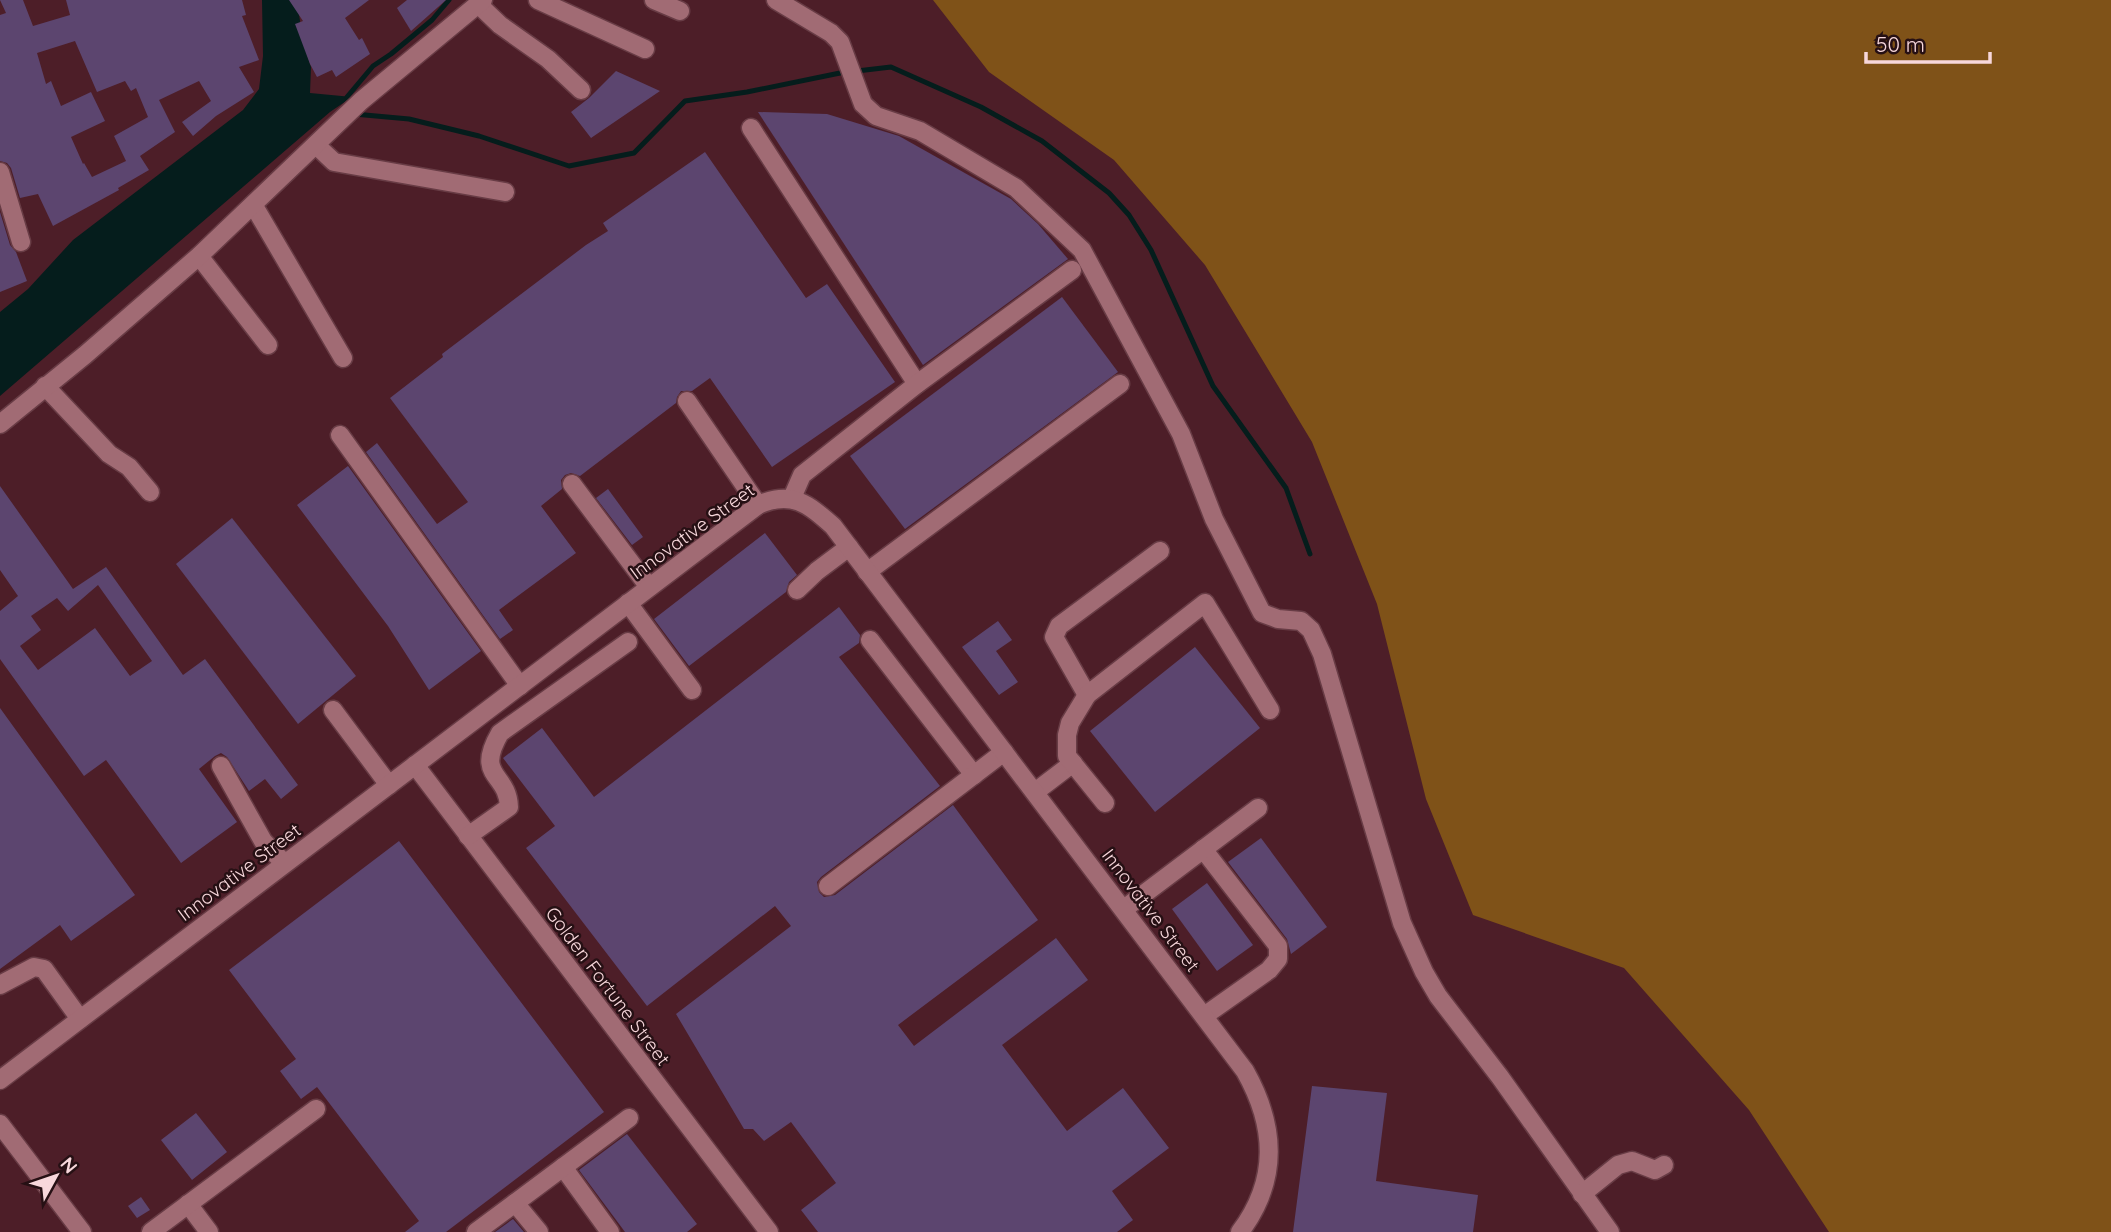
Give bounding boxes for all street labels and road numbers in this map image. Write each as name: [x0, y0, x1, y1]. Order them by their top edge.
street label: Innovative Street: [625, 478, 759, 584]
street label: Innovative Street: [173, 818, 305, 926]
street label: Innovative Street: [1097, 844, 1205, 976]
street label: Golden Fortune Street: [540, 902, 676, 1070]

